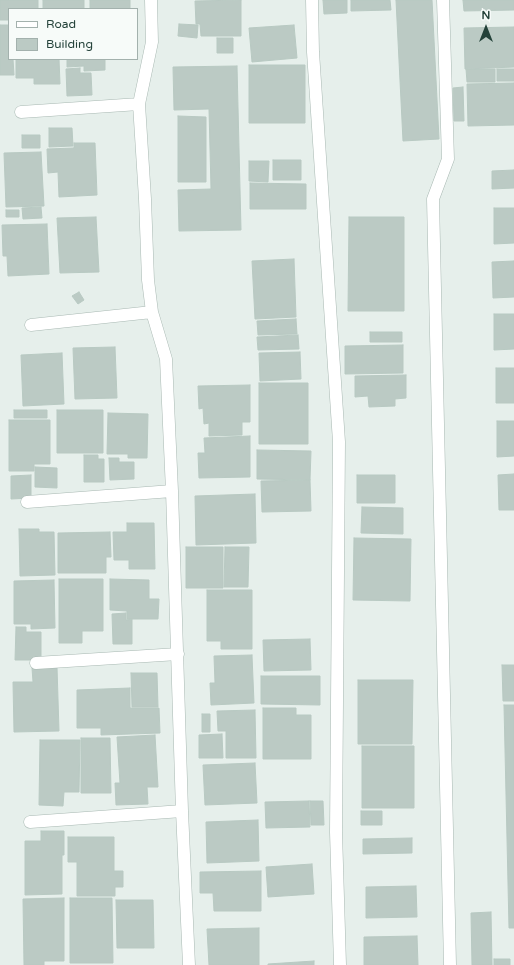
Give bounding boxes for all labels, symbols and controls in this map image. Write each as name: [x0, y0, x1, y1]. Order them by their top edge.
legend: [8, 8, 138, 60]
north arrow: [466, 8, 506, 48]
text: N: [482, 9, 490, 22]
text: Road: [46, 17, 76, 31]
text: Building: [46, 37, 93, 51]

